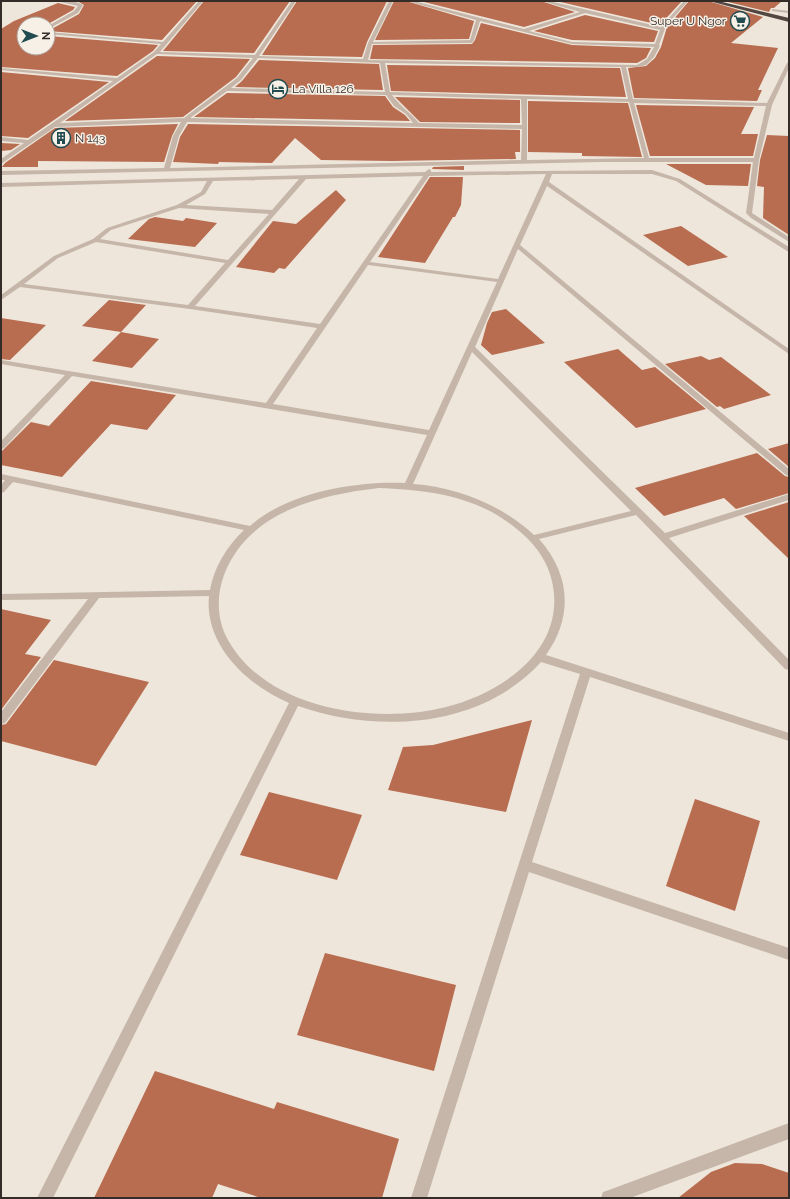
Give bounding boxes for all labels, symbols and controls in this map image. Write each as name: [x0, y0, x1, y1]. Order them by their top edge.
supermarket icon: Super U Ngor: [729, 10, 751, 32]
place label: Super U Ngor: [650, 14, 727, 28]
north arrow: [16, 16, 56, 56]
text: N: [39, 32, 52, 40]
hotel icon: La Villa 126: [267, 78, 289, 100]
place label: La Villa 126: [292, 82, 354, 96]
building icon: N 143: [50, 127, 72, 149]
place label: N 143: [75, 131, 105, 145]

